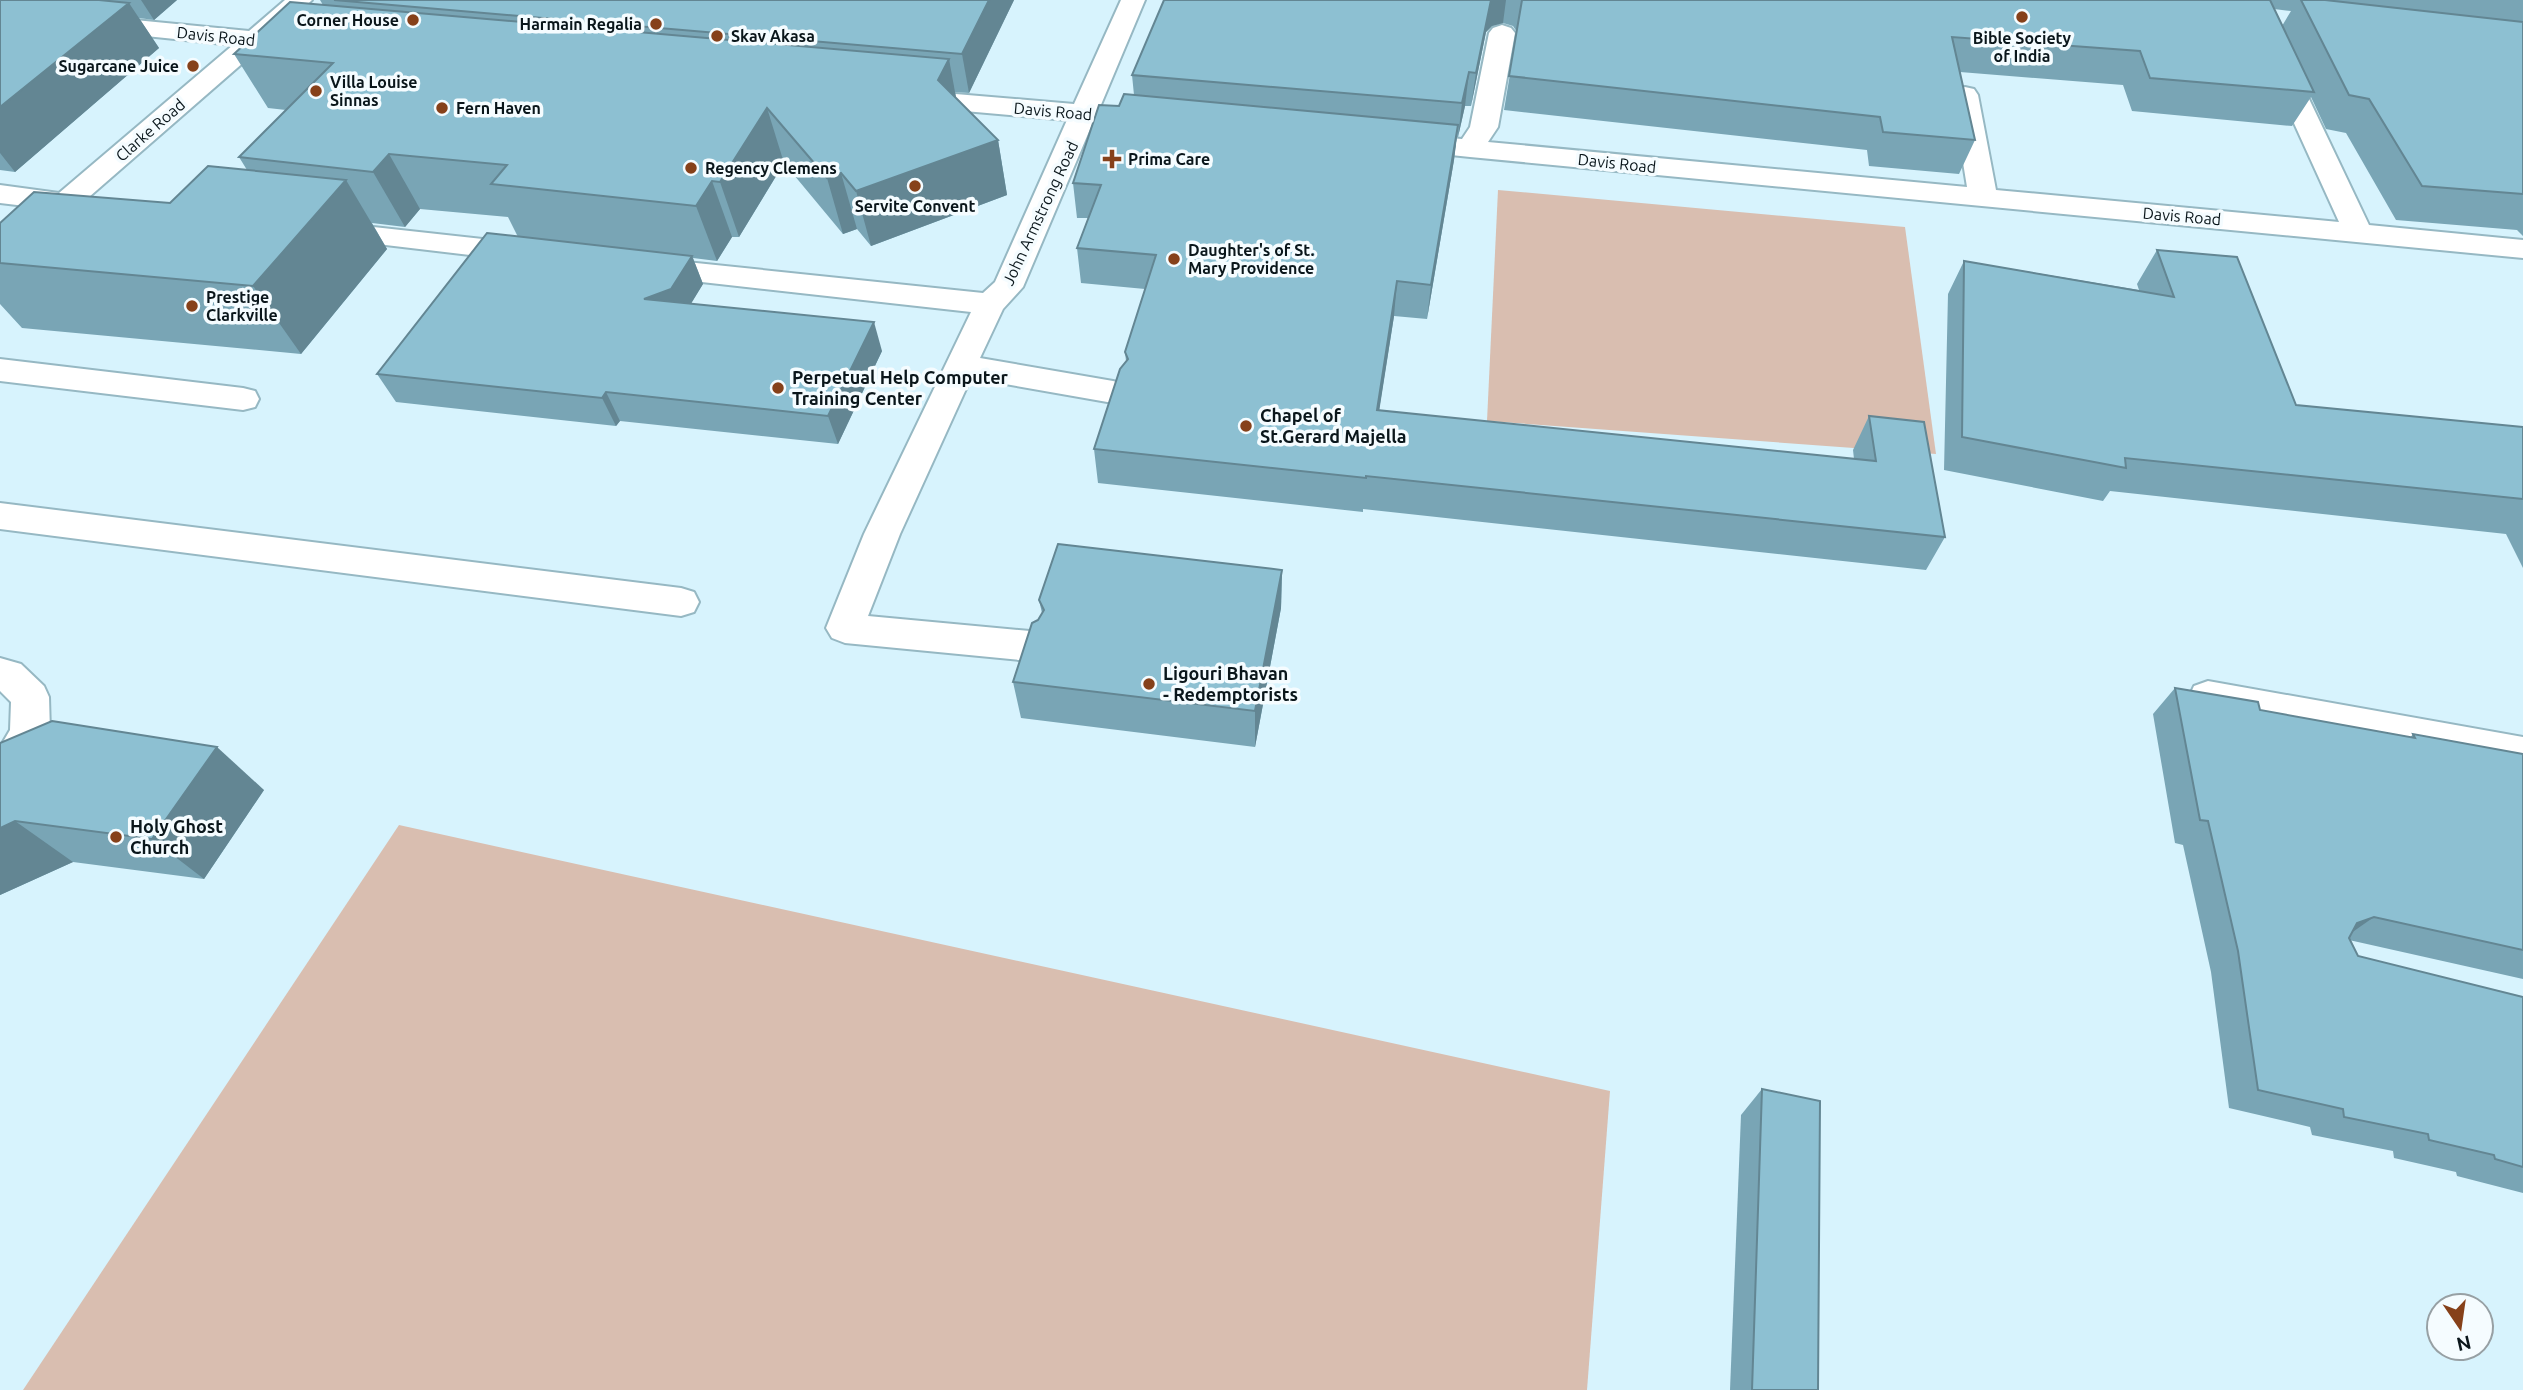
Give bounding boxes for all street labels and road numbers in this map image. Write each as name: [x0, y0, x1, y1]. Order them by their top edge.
street label: Davis Road: [176, 23, 256, 49]
street label: Clarke Road: [112, 95, 188, 165]
street label: Davis Road: [1013, 99, 1093, 123]
street label: John Armstrong Road: [999, 138, 1081, 288]
street label: Davis Road: [1577, 150, 1657, 176]
street label: Davis Road: [2142, 204, 2222, 228]

